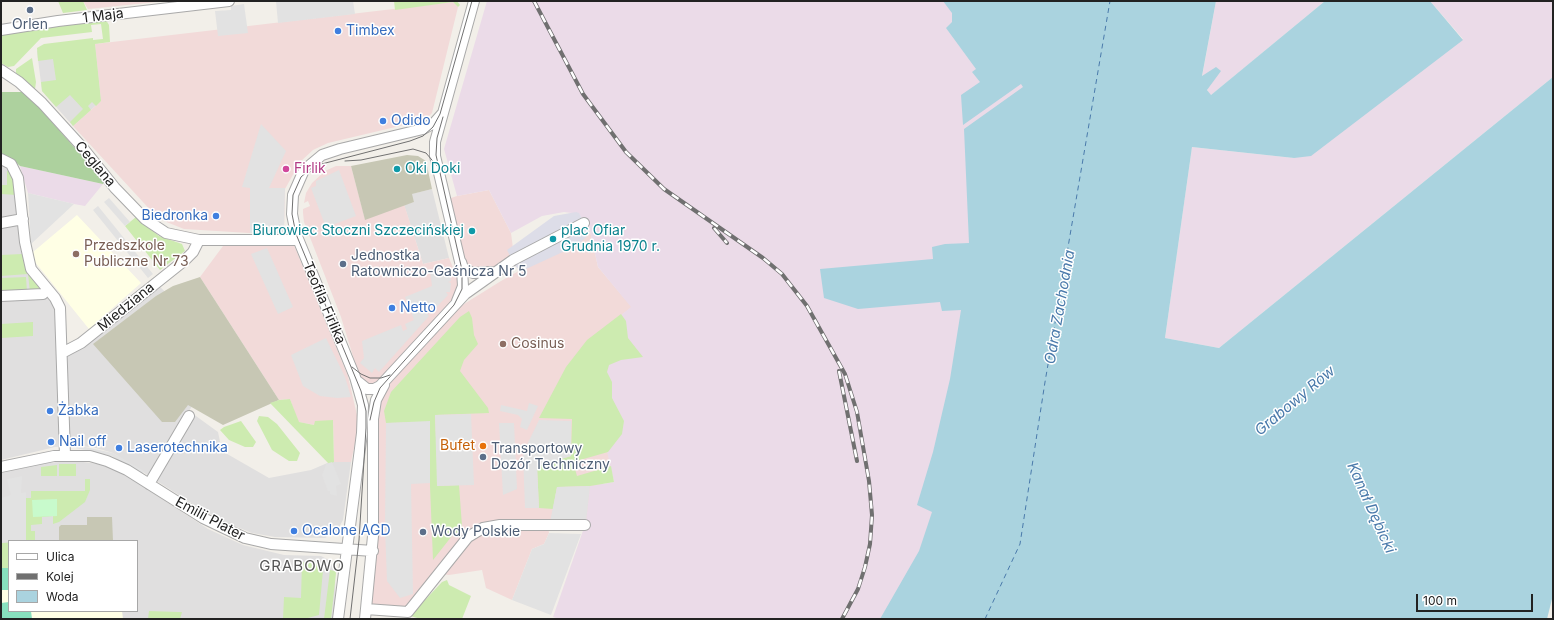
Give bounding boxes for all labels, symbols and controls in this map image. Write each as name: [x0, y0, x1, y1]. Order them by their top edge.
marker: Orlen: [25, 5, 35, 15]
street label: 1 Maja: [81, 5, 125, 27]
place label: Orlen: [12, 17, 48, 33]
place label: Timbex: [346, 23, 395, 39]
marker: Timbex: [333, 26, 343, 36]
place label: Odido: [391, 113, 431, 129]
marker: Odido: [378, 116, 388, 126]
street label: Ceglana: [71, 138, 119, 190]
place label: Firlik: [294, 161, 326, 177]
place label: Oki Doki: [405, 161, 460, 177]
marker: Firlik: [281, 164, 291, 174]
marker: Oki Doki: [392, 164, 402, 174]
place label: Biedronka: [141, 208, 208, 224]
marker: Biedronka: [211, 211, 221, 221]
place label: Biurowiec Stoczni Szczecińskiej: [252, 223, 464, 239]
place label: plac Ofiar Grudnia 1970 r.: [561, 223, 660, 256]
marker: Biurowiec Stoczni Szczecińskiej: [467, 226, 477, 236]
marker: plac Ofiar Grudnia 1970 r.: [548, 234, 558, 244]
place label: Przedszkole Publiczne Nr 73: [84, 238, 189, 270]
place label: Jednostka Ratowniczo-Gaśnicza Nr 5: [351, 248, 527, 280]
marker: Przedszkole Publiczne Nr 73: [71, 249, 81, 259]
water label: Odra Zachodnia: [1041, 249, 1079, 365]
street label: Teofila Firlika: [299, 259, 349, 347]
marker: Jednostka Ratowniczo-Gaśnicza Nr 5: [338, 259, 348, 269]
street label: Miedziana: [94, 279, 158, 335]
place label: Netto: [400, 300, 436, 316]
marker: Netto: [387, 303, 397, 313]
place label: Cosinus: [511, 336, 564, 352]
marker: Cosinus: [498, 339, 508, 349]
water label: Grabowy Rów: [1251, 362, 1339, 440]
place label: Żabka: [58, 403, 99, 419]
marker: Żabka: [45, 406, 55, 416]
place label: Nail off: [59, 434, 106, 450]
marker: Nail off: [46, 437, 56, 447]
place label: Bufet: [440, 438, 475, 454]
place label: Laserotechnika: [127, 440, 228, 456]
marker: Bufet: [478, 441, 488, 451]
place label: Transportowy Dozór Techniczny: [491, 441, 610, 474]
marker: Laserotechnika: [114, 443, 124, 453]
marker: Transportowy Dozór Techniczny: [478, 452, 488, 462]
water label: Kanał Dębicki: [1343, 460, 1399, 556]
street label: Emilii Plater: [172, 494, 248, 544]
place label: Ocalone AGD: [302, 523, 391, 539]
place label: Wody Polskie: [431, 524, 520, 540]
marker: Ocalone AGD: [289, 526, 299, 536]
marker: Wody Polskie: [418, 527, 428, 537]
legend: [8, 540, 138, 612]
text: Ulica: [46, 549, 74, 564]
district label: GRABOWO: [259, 557, 345, 575]
text: Kolej: [46, 569, 74, 584]
scale bar: [1418, 586, 1535, 612]
text: Woda: [46, 589, 79, 604]
text: 100 m: [1423, 593, 1457, 608]

